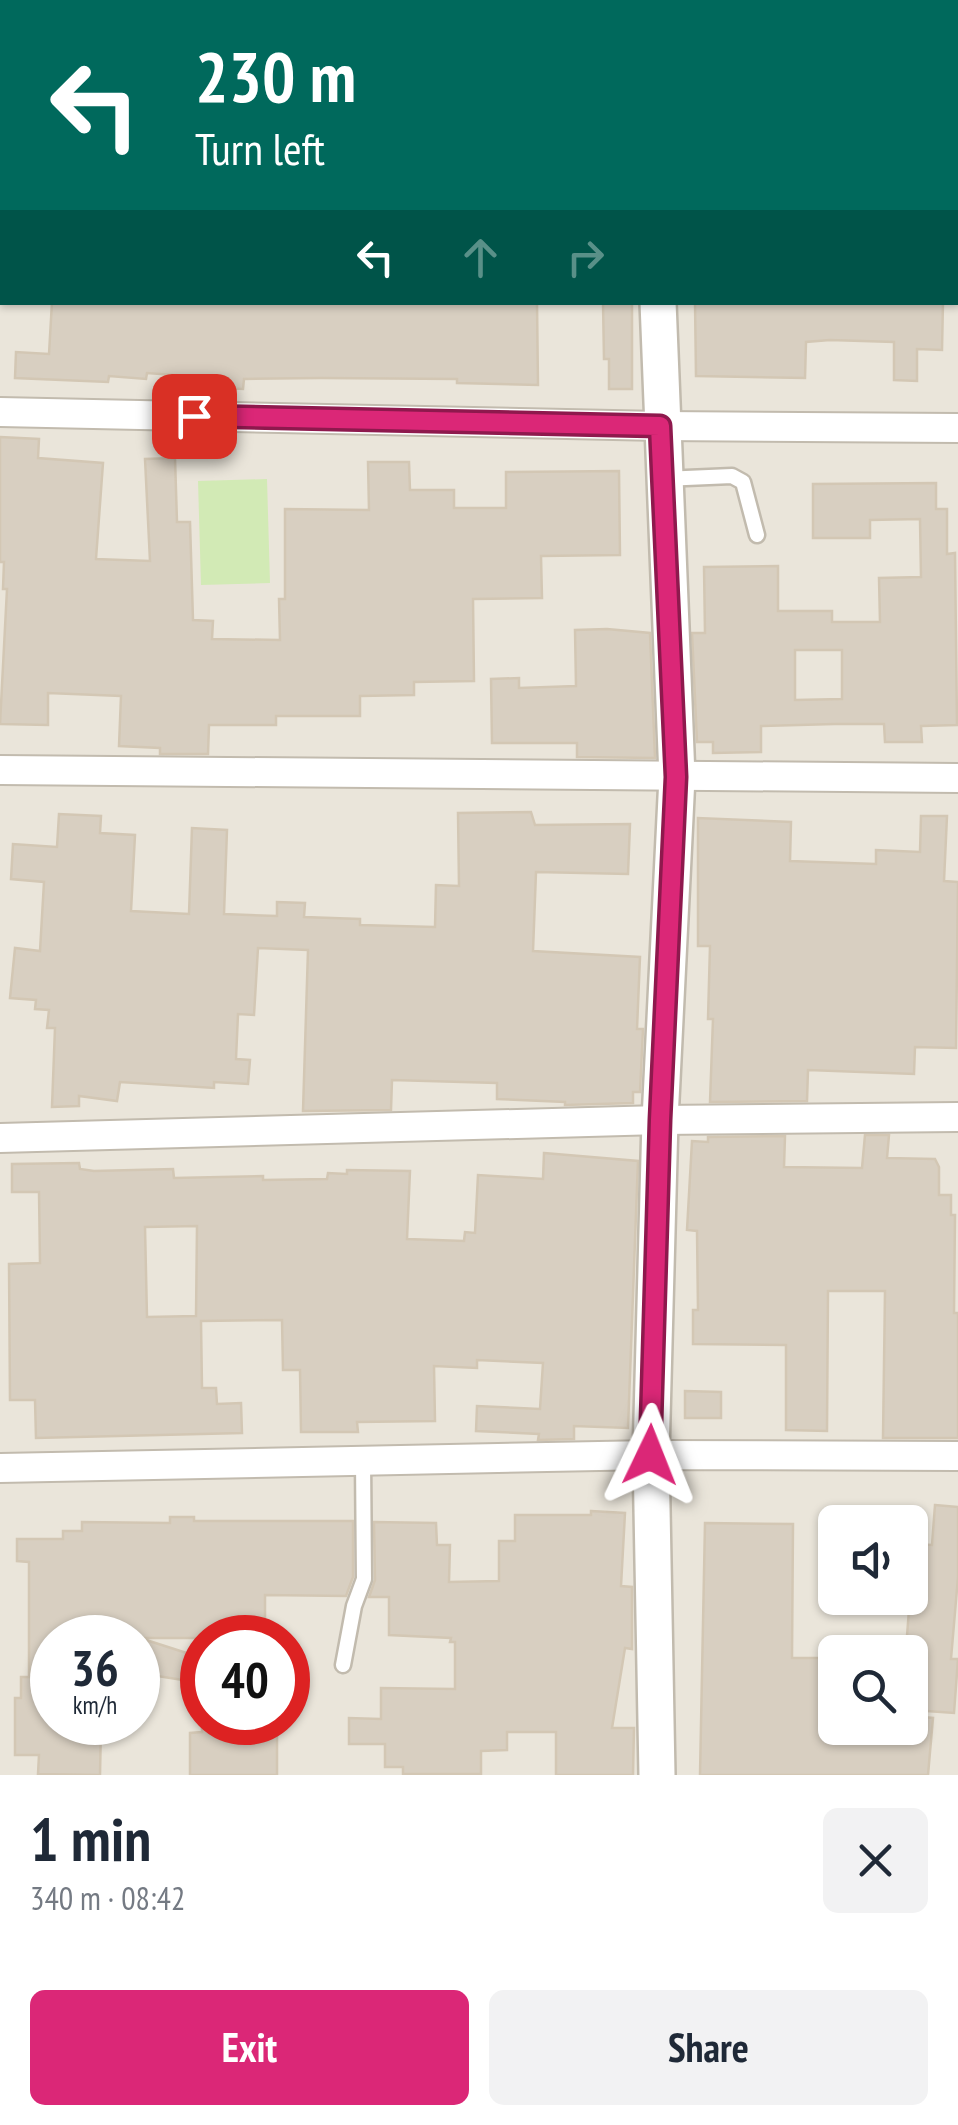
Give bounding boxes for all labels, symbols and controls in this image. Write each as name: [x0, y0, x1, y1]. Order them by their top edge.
text: 230 m: [195, 31, 356, 121]
icon: left: [30, 40, 160, 170]
text: Turn left: [195, 119, 325, 177]
icon: left: [348, 230, 403, 285]
icon: ahead: [453, 230, 508, 285]
icon: right: [558, 230, 613, 285]
pin: [152, 374, 237, 459]
icon: arrive: [167, 389, 222, 444]
position arrow: [598, 1403, 702, 1507]
map controls: [818, 1505, 928, 1745]
button: sound: [818, 1505, 928, 1615]
speed limit sign: 40: [180, 1615, 310, 1745]
text: 36: [71, 1635, 119, 1700]
button: search: [818, 1635, 928, 1745]
text: km/h: [73, 1689, 117, 1721]
text: 1 min: [30, 1800, 151, 1878]
button: close: [823, 1808, 928, 1913]
text: 340 m · 08:42: [30, 1877, 185, 1919]
button: Exit: [30, 1990, 469, 2105]
button: Share: [489, 1990, 928, 2105]

